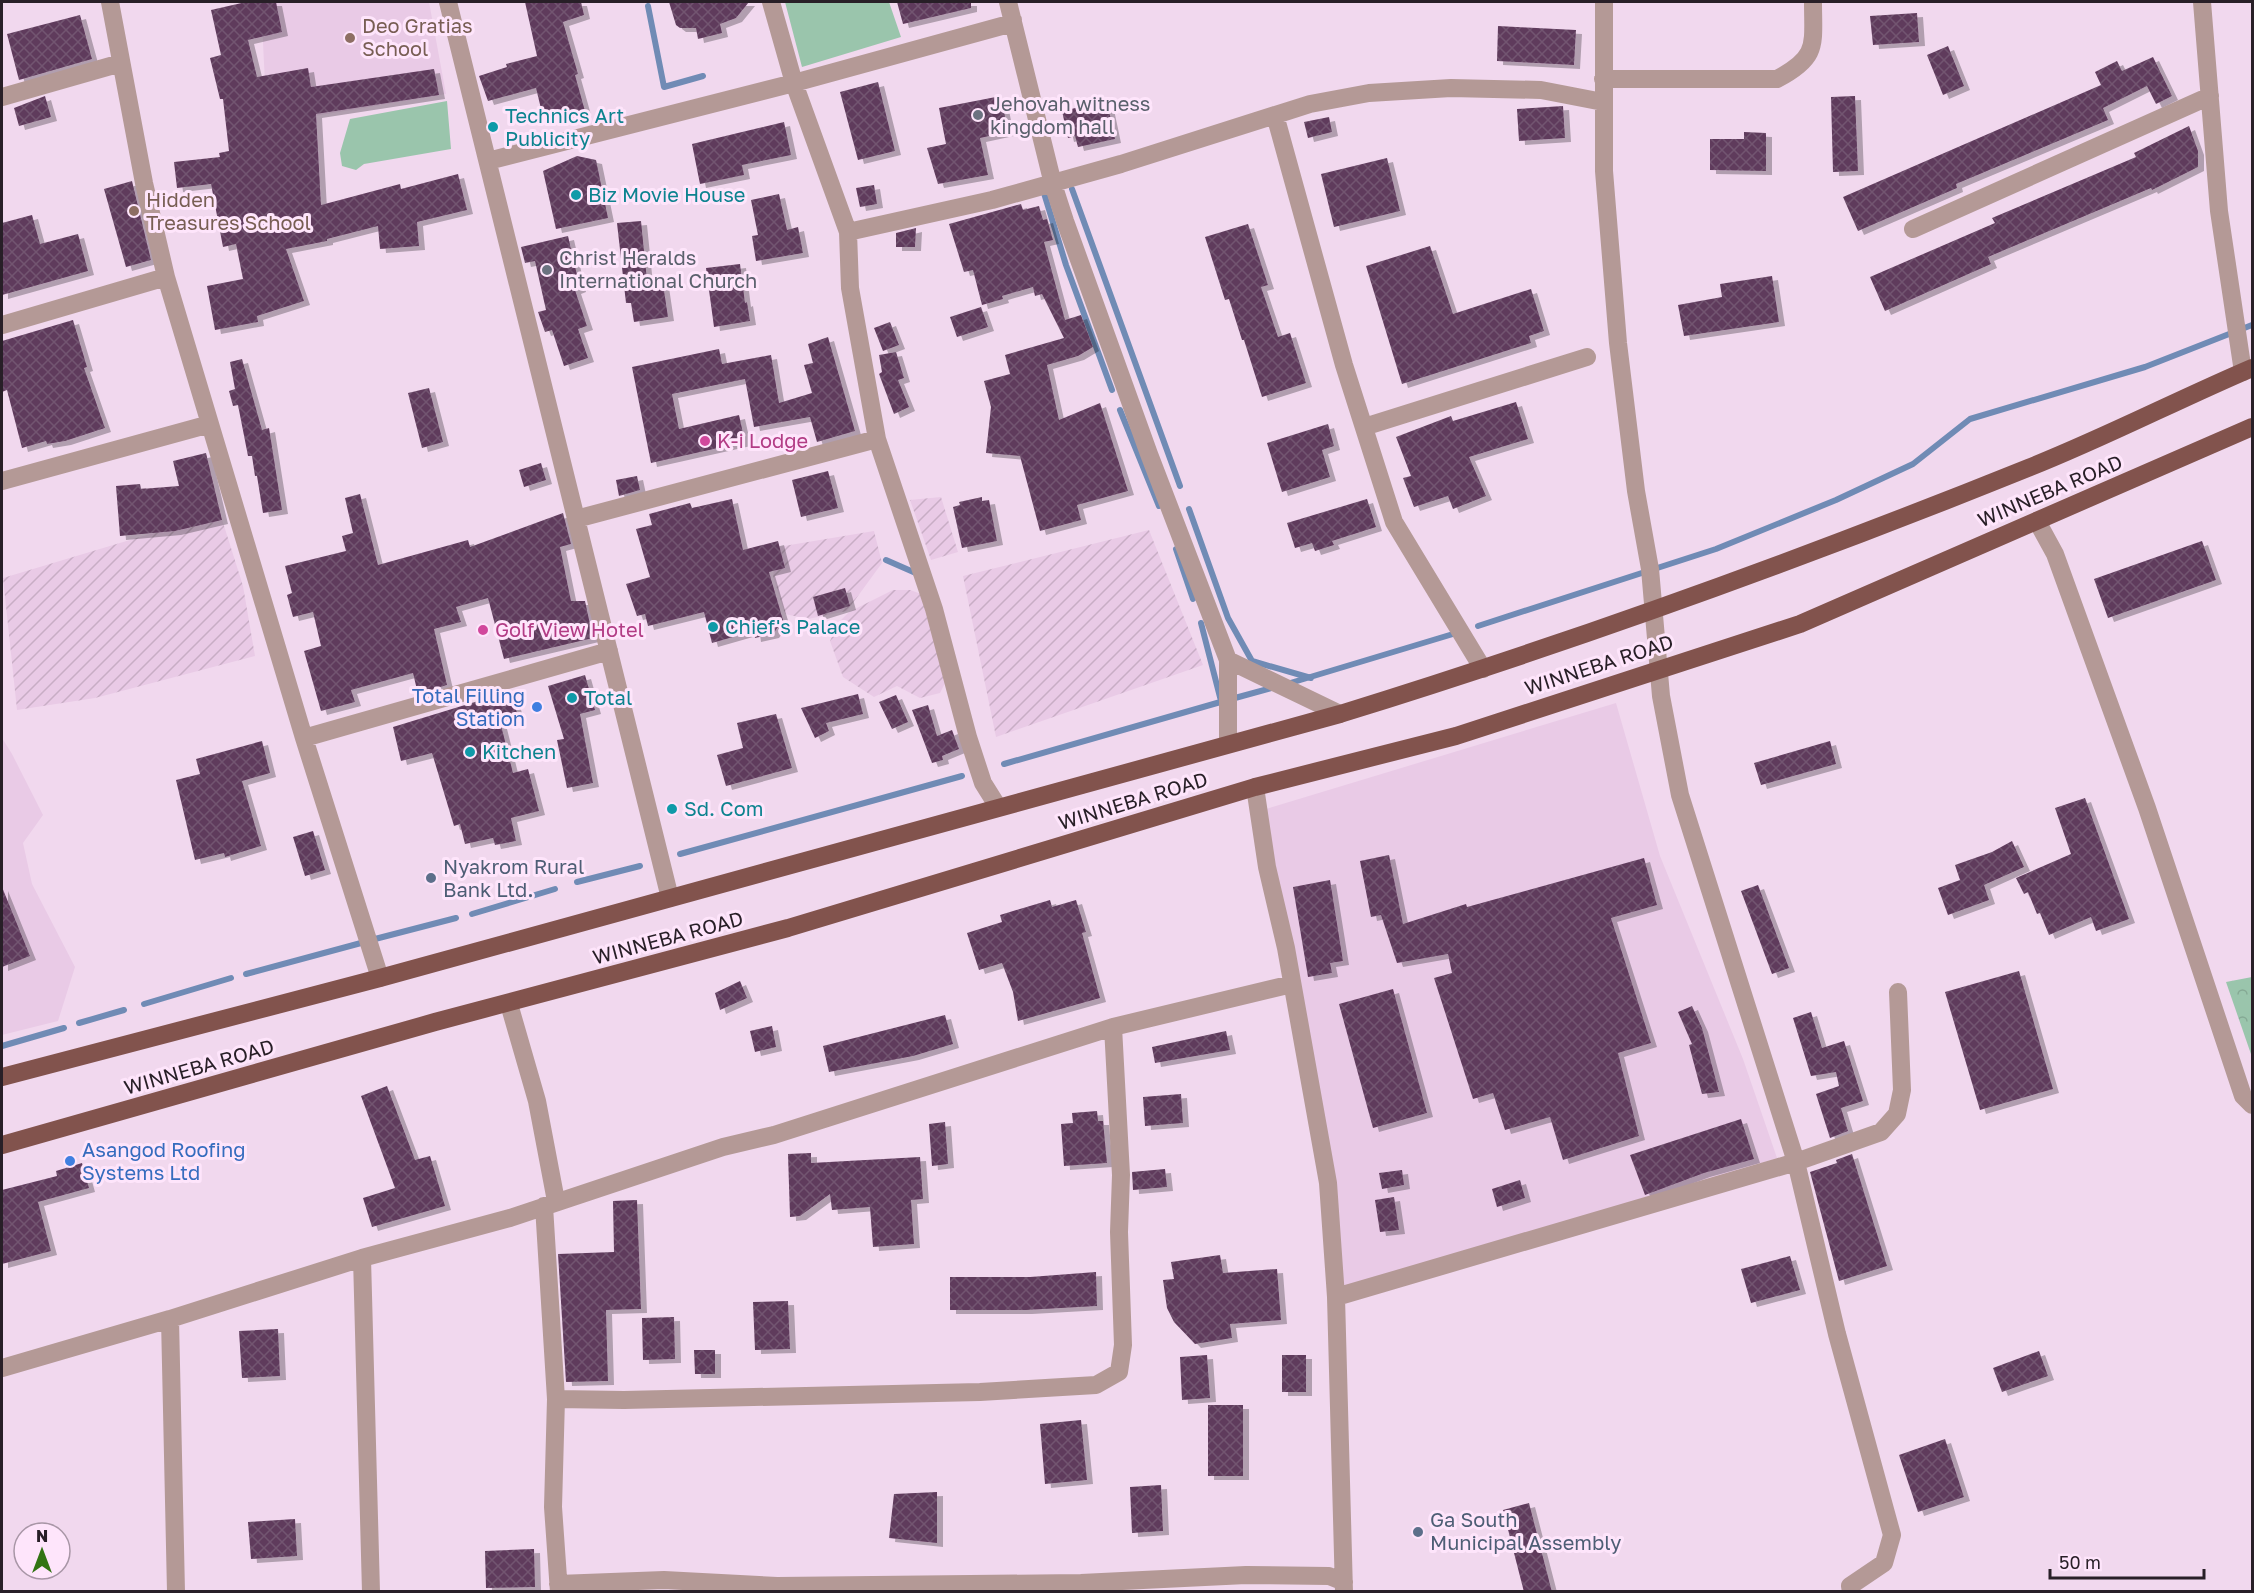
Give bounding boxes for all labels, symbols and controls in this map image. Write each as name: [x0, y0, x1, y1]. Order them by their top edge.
place label: Deo Gratias School: [362, 13, 473, 60]
marker: Deo Gratias School: [343, 31, 357, 45]
place label: Jehovah witness kingdom hall: [990, 91, 1150, 138]
place label: Technics Art Publicity: [505, 103, 624, 150]
marker: Jehovah witness kingdom hall: [971, 108, 985, 122]
marker: Technics Art Publicity: [486, 120, 500, 134]
place label: Biz Movie House: [588, 182, 745, 206]
place label: Hidden Treasures School: [146, 187, 311, 234]
marker: Biz Movie House: [569, 188, 583, 202]
marker: Hidden Treasures School: [127, 204, 141, 218]
place label: Christ Heralds International Church: [559, 245, 757, 292]
marker: Christ Heralds International Church: [540, 263, 554, 277]
place label: K-i Lodge: [717, 428, 808, 452]
marker: K-i Lodge: [698, 434, 712, 448]
street label: WINNEBA ROAD: [1974, 449, 2126, 531]
place label: Chief's Palace: [725, 614, 860, 638]
place label: Golf View Hotel: [495, 617, 644, 641]
marker: Chief's Palace: [706, 620, 720, 634]
marker: Golf View Hotel: [476, 623, 490, 637]
street label: WINNEBA ROAD: [1521, 629, 1676, 699]
place label: Total Filling Station: [412, 683, 525, 730]
place label: Total: [584, 685, 632, 709]
marker: Total: [565, 691, 579, 705]
marker: Total Filling Station: [530, 700, 544, 714]
place label: Kitchen: [482, 739, 556, 763]
marker: Kitchen: [463, 745, 477, 759]
street label: WINNEBA ROAD: [1055, 766, 1210, 834]
place label: Sd. Com: [684, 796, 763, 820]
marker: Sd. Com: [665, 802, 679, 816]
place label: Nyakrom Rural Bank Ltd.: [443, 854, 584, 901]
marker: Nyakrom Rural Bank Ltd.: [424, 871, 438, 885]
street label: WINNEBA ROAD: [590, 905, 746, 969]
street label: WINNEBA ROAD: [121, 1033, 276, 1099]
place label: Asangod Roofing Systems Ltd: [82, 1137, 246, 1184]
marker: Asangod Roofing Systems Ltd: [63, 1154, 77, 1168]
place label: Ga South Municipal Assembly: [1430, 1507, 1622, 1554]
north arrow: [12, 1521, 72, 1581]
marker: Ga South Municipal Assembly: [1411, 1525, 1425, 1539]
text: N: [36, 1526, 48, 1546]
scale bar: [2050, 1542, 2204, 1580]
text: 50 m: [2059, 1551, 2101, 1573]

